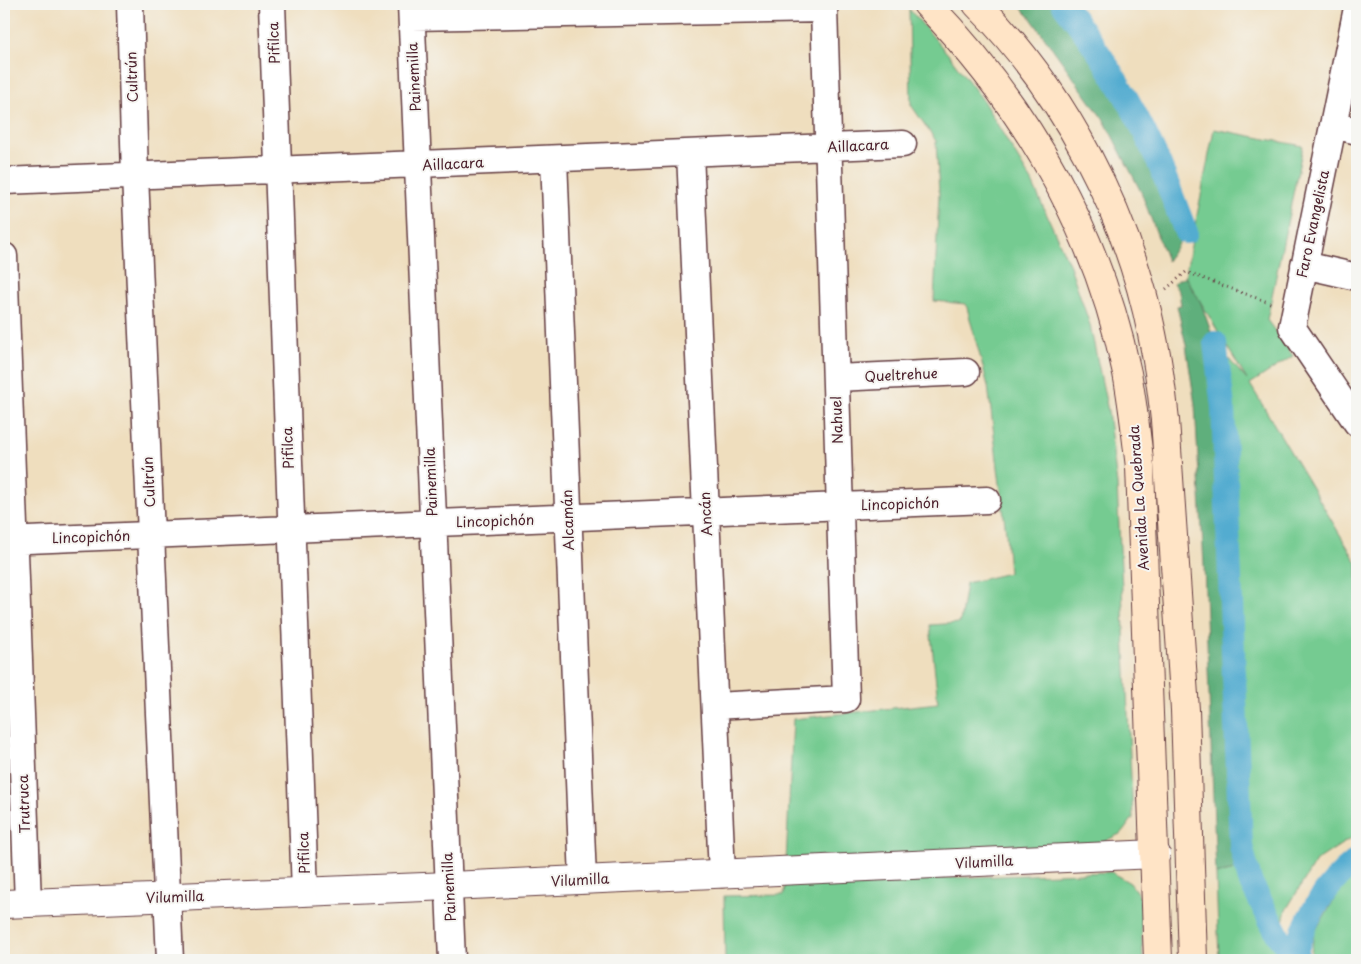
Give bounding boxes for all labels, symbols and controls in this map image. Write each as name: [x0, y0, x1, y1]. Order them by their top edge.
street label: Pifilca: [262, 21, 285, 64]
street label: Painemilla: [401, 42, 426, 112]
street label: Cultrún: [120, 51, 143, 103]
street label: Aillacara: [827, 133, 889, 158]
street label: Aillacara: [422, 151, 484, 176]
street label: Faro Evangelista: [1291, 168, 1334, 280]
street label: Queltrehue: [864, 362, 938, 387]
street label: Nahuel: [825, 396, 848, 444]
street label: Avenida La Quebrada: [1123, 424, 1154, 571]
street label: Pifilca: [276, 426, 299, 469]
street label: Painemilla: [419, 447, 442, 517]
street label: Cultrún: [137, 456, 160, 508]
street label: Alcamán: [556, 489, 579, 551]
street label: Ancán: [694, 491, 717, 537]
street label: Lincopichón: [860, 492, 940, 515]
street label: Lincopichón: [455, 509, 535, 532]
street label: Lincopichón: [51, 525, 131, 548]
street label: Trutruca: [12, 774, 35, 834]
street label: Pifilca: [292, 831, 315, 874]
street label: Vilumilla: [954, 849, 1014, 874]
street label: Painemilla: [436, 852, 461, 922]
street label: Vilumilla: [550, 867, 610, 892]
street label: Vilumilla: [146, 885, 205, 908]

